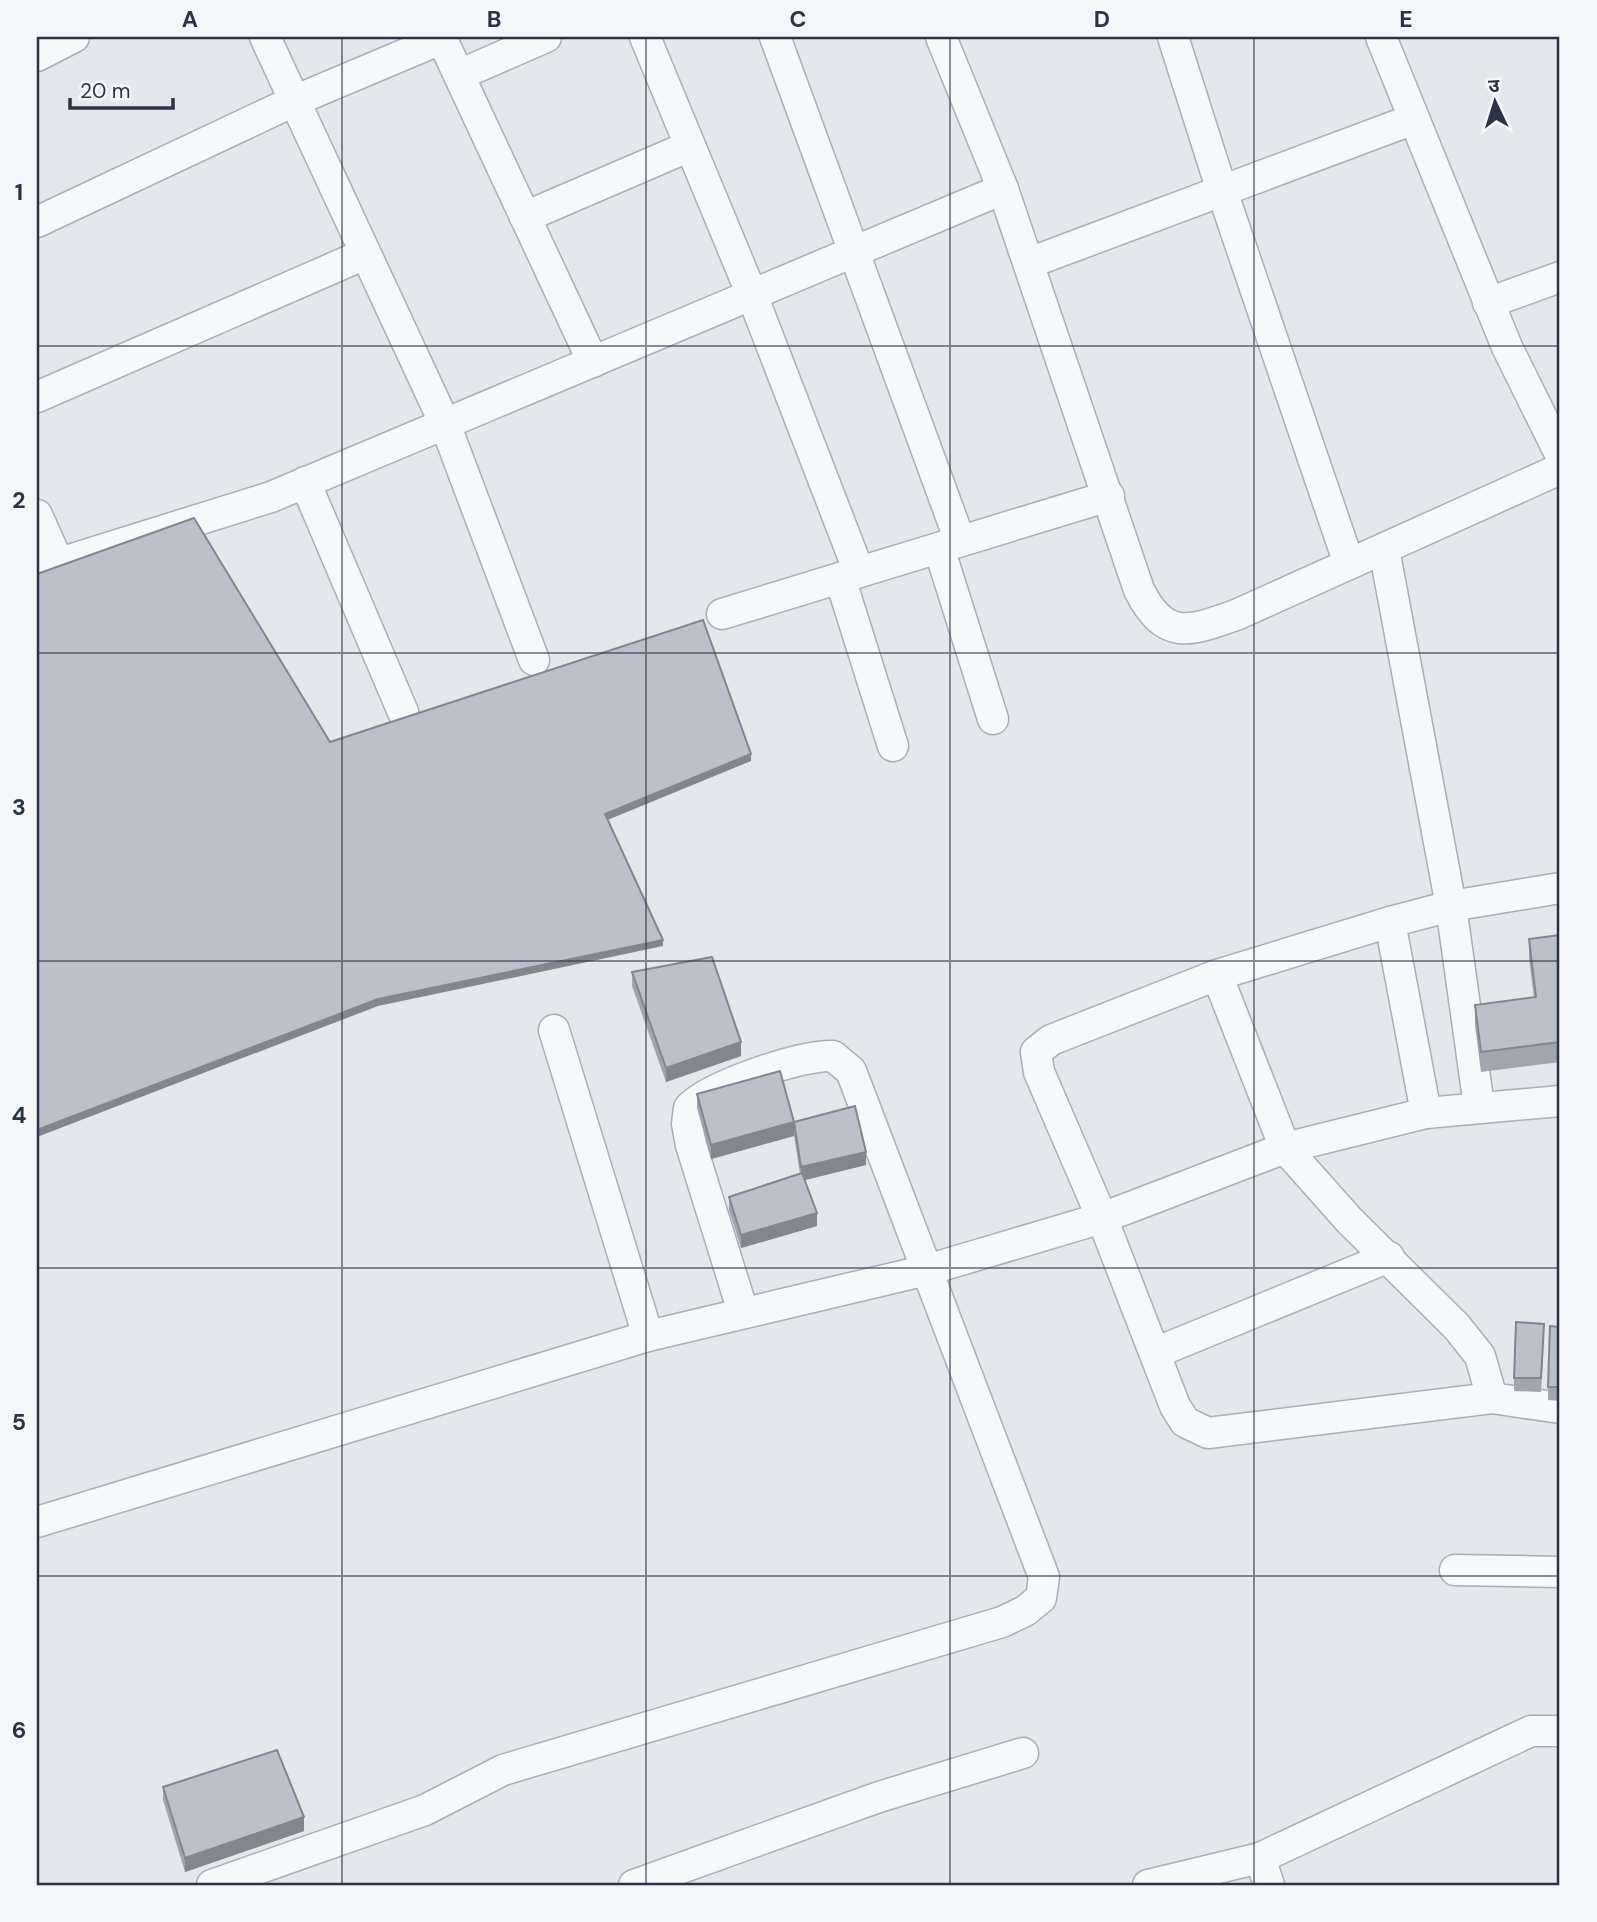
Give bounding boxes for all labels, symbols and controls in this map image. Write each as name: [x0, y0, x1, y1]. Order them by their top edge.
text: A: [182, 4, 198, 34]
text: B: [487, 4, 501, 34]
text: C: [790, 4, 806, 34]
text: D: [1094, 4, 1110, 34]
text: E: [1399, 4, 1413, 34]
scale bar: [70, 66, 173, 110]
north arrow: [1460, 66, 1530, 136]
text: उ: [1487, 73, 1501, 98]
text: 20 m: [80, 77, 131, 105]
text: 1: [15, 177, 23, 207]
text: 2: [12, 485, 26, 515]
text: 3: [12, 792, 26, 822]
text: 4: [12, 1100, 27, 1130]
text: 5: [12, 1407, 26, 1437]
text: 6: [12, 1715, 26, 1745]

